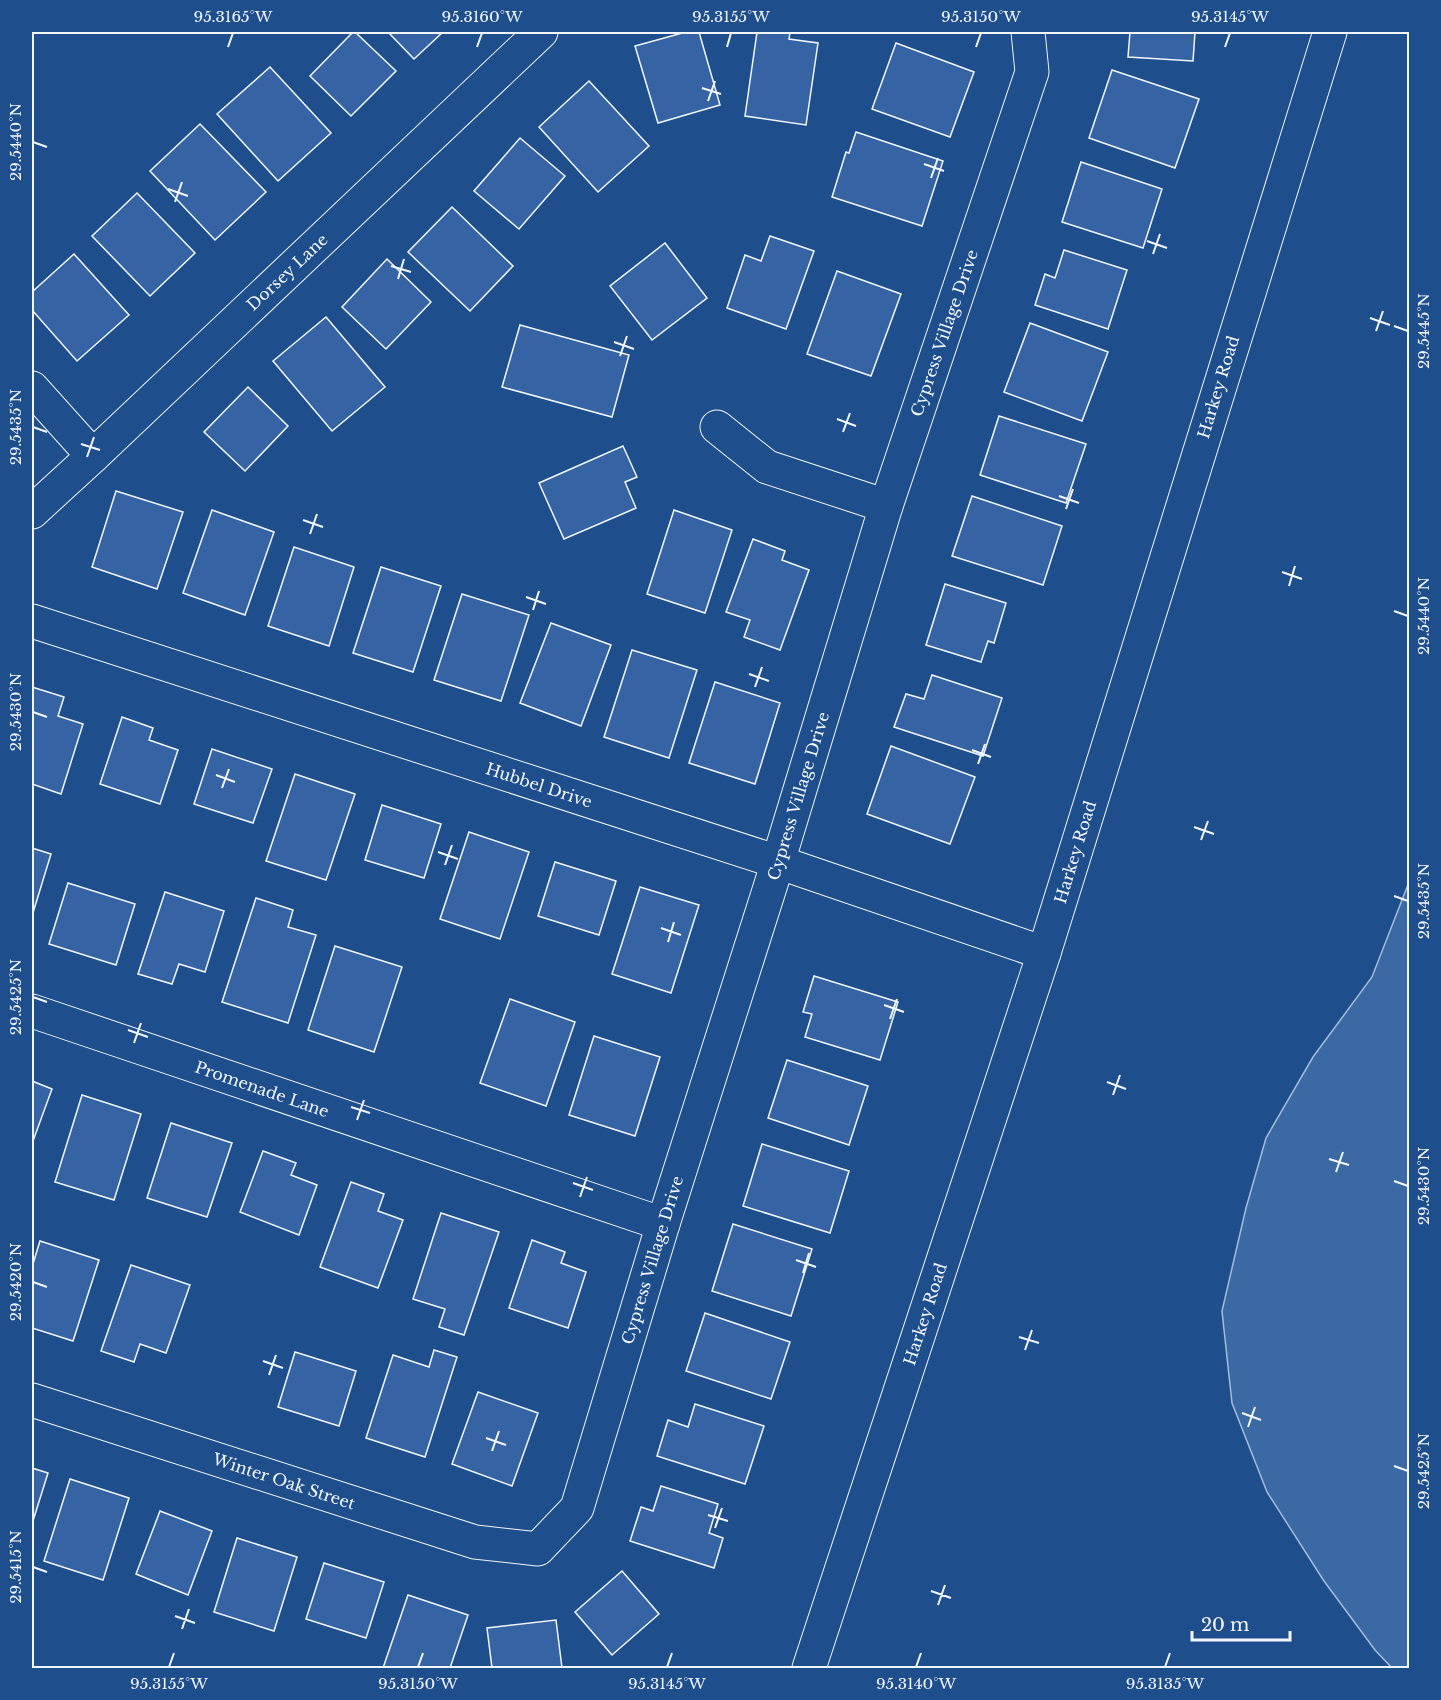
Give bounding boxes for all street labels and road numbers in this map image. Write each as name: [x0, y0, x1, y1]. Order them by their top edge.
street label: Dorsey Lane: [242, 229, 332, 315]
street label: Cypress Village Drive: [906, 247, 982, 419]
street label: Harkey Road: [1193, 333, 1243, 441]
street label: Cypress Village Drive: [763, 709, 833, 883]
street label: Hubbel Drive: [483, 758, 595, 812]
street label: Harkey Road: [1050, 798, 1100, 906]
street label: Promenade Lane: [192, 1057, 332, 1121]
street label: Cypress Village Drive: [617, 1173, 687, 1347]
street label: Harkey Road: [899, 1260, 951, 1368]
street label: Winter Oak Street: [209, 1448, 358, 1513]

